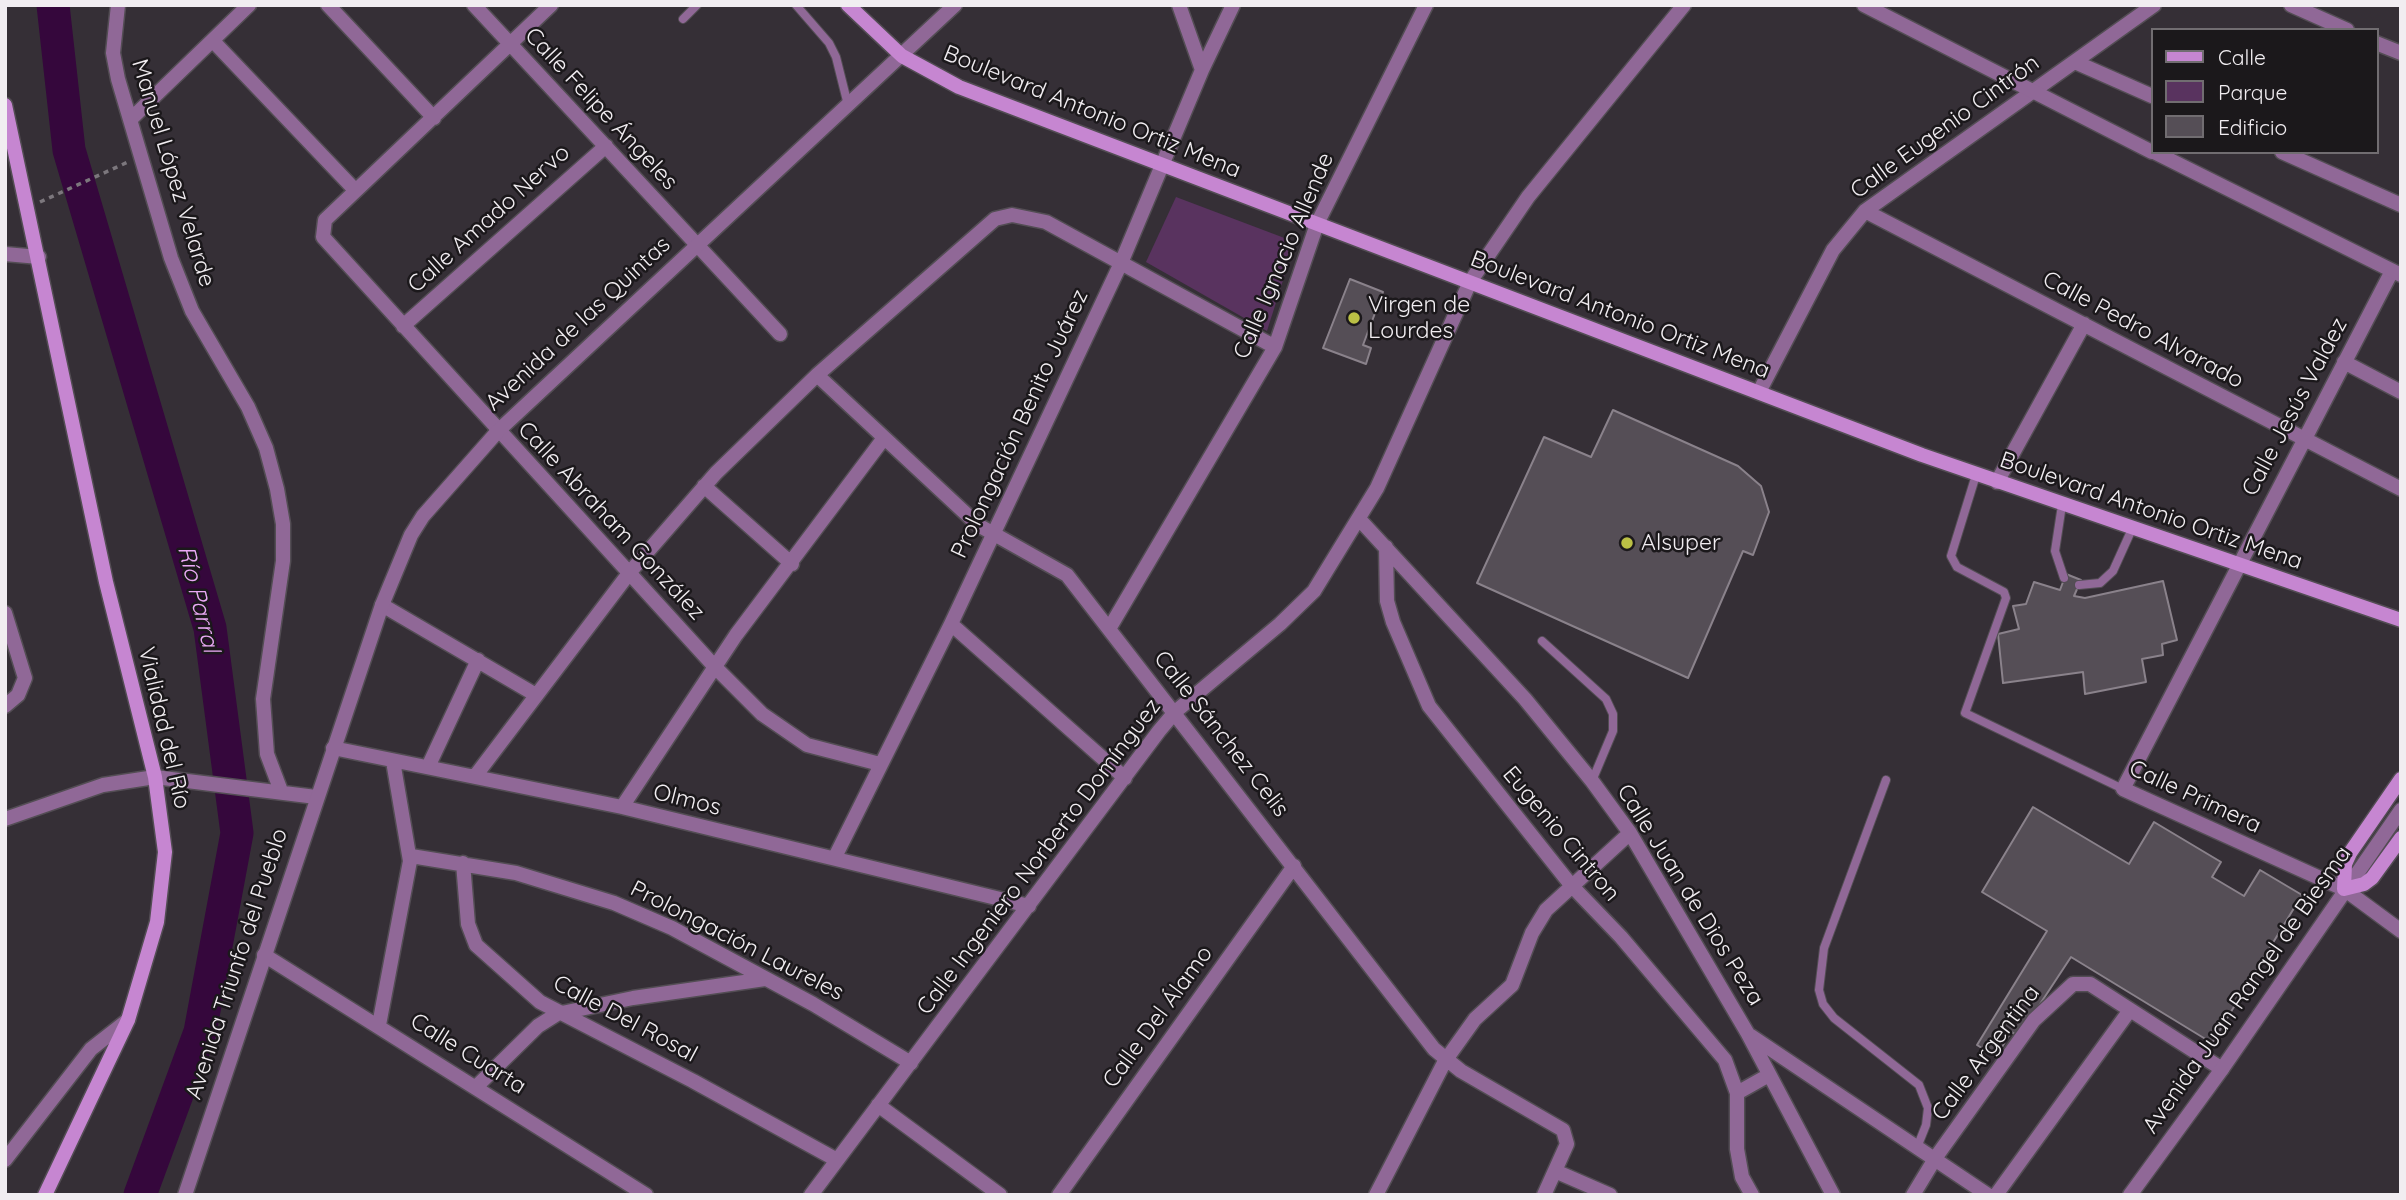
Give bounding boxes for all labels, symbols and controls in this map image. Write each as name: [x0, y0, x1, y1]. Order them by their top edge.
street label: Calle Felipe Ángeles: [519, 22, 683, 196]
legend: [2150, 28, 2378, 154]
street label: Boulevard Antonio Ortiz Mena: [939, 40, 1245, 184]
text: Calle: [2218, 44, 2266, 70]
street label: Calle Eugenio Cintrón: [1845, 49, 2045, 205]
street label: Manuel López Velarde: [125, 56, 221, 290]
text: Parque: [2218, 79, 2287, 105]
text: Edificio: [2218, 114, 2287, 140]
street label: Calle Amado Nervo: [402, 139, 576, 299]
street label: Calle Ignacio Allende: [1228, 149, 1340, 363]
street label: Avenida de las Quintas: [480, 231, 676, 417]
street label: Boulevard Antonio Ortiz Mena: [1466, 245, 1774, 385]
street label: Calle Pedro Alvarado: [2038, 265, 2248, 395]
street label: Prolongación Benito Juárez: [946, 285, 1094, 563]
place label: Virgen de Lourdes: [1368, 291, 1470, 345]
marker: Virgen de Lourdes: [1346, 310, 1362, 326]
street label: Calle Jesús Valdez: [2236, 313, 2354, 501]
street label: Calle Abraham González: [512, 416, 710, 626]
street label: Boulevard Antonio Ortiz Mena: [1996, 446, 2306, 576]
place label: Alsuper: [1641, 529, 1721, 557]
marker: Alsuper: [1619, 535, 1635, 551]
water label: Río Parral: [171, 543, 225, 655]
street label: Vialidad del Río: [132, 644, 196, 812]
street label: Calle Sánchez Celis: [1148, 646, 1294, 822]
street label: Calle Ingeniero Norberto Domínguez: [911, 694, 1167, 1020]
street label: Calle Primera: [2125, 754, 2265, 840]
street label: Eugenio Cintron: [1497, 761, 1625, 907]
street label: Olmos: [650, 778, 724, 822]
street label: Calle Juan de Dios Peza: [1611, 779, 1769, 1011]
street label: Avenida Triunfo del Pueblo: [180, 825, 294, 1103]
street label: Avenida Juan Rangel de Biesma: [2137, 841, 2357, 1139]
street label: Prolongación Laureles: [626, 875, 848, 1007]
street label: Calle Del Álamo: [1097, 941, 1219, 1093]
street label: Calle Del Rosal: [548, 969, 702, 1069]
street label: Calle Argentina: [1926, 980, 2046, 1126]
street label: Calle Cuarta: [405, 1008, 531, 1100]

